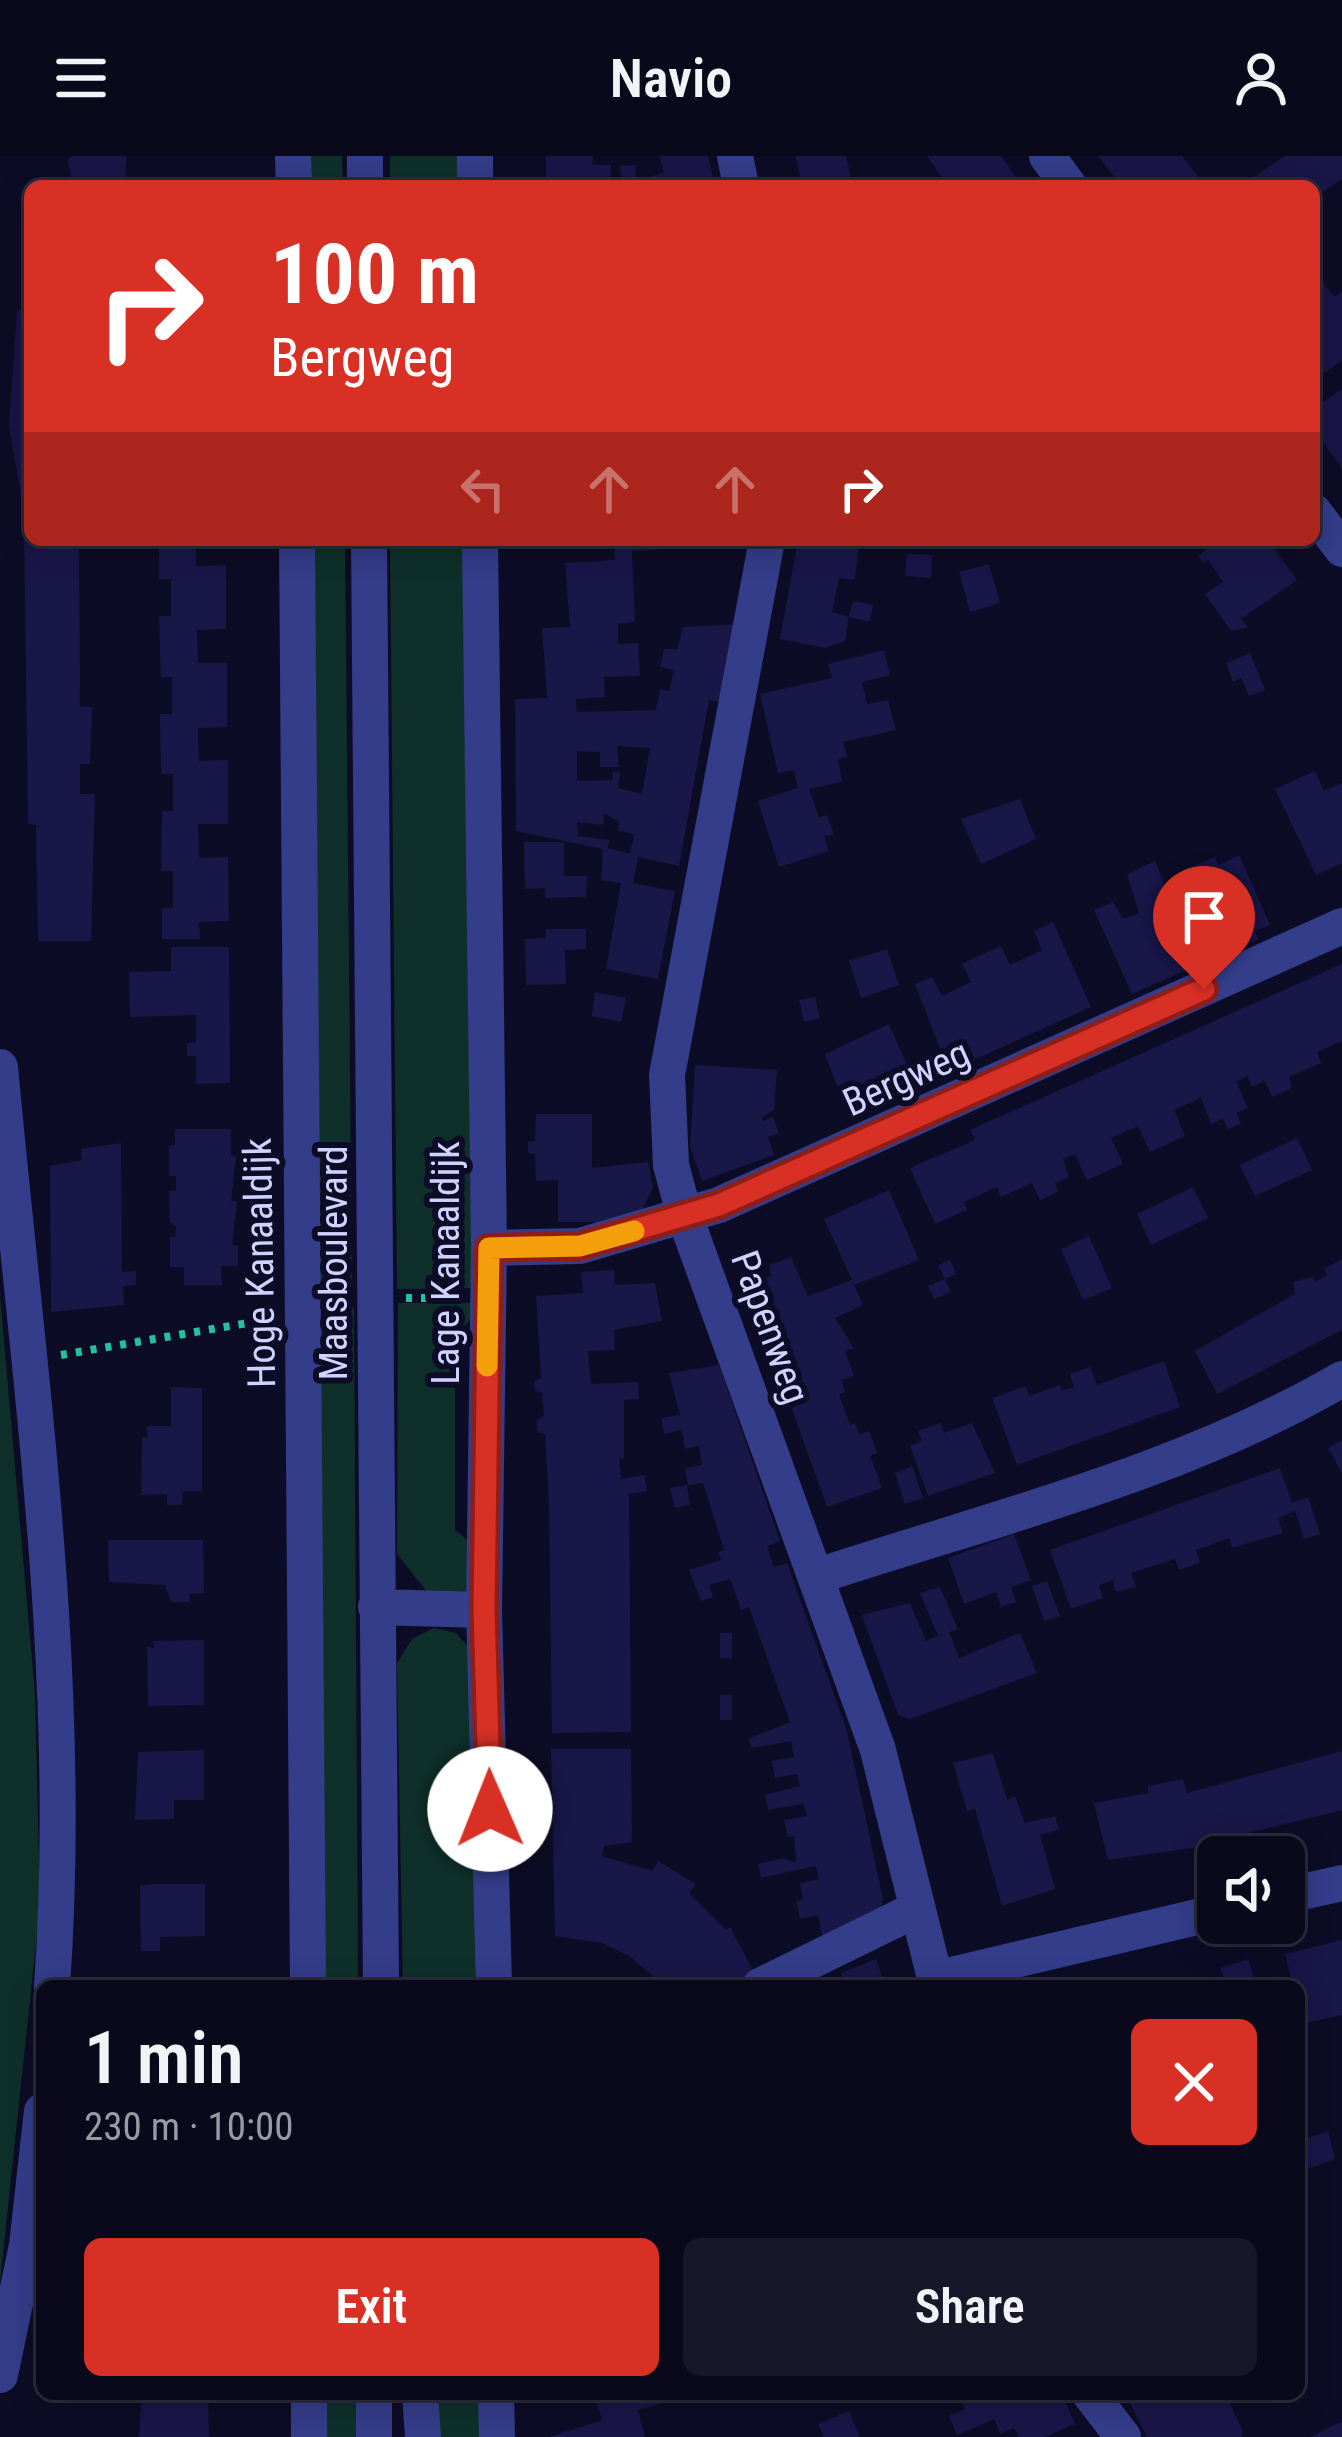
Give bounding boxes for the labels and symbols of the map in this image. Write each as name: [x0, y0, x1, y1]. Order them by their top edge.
pin: [1153, 866, 1255, 989]
street label: Bergweg: [836, 1030, 977, 1126]
street label: Hoge Kanaaldijk: [235, 1137, 285, 1388]
street label: Lage Kanaaldijk: [423, 1141, 469, 1385]
street label: Maasboulevard: [311, 1145, 357, 1381]
street label: Papenweg: [721, 1245, 819, 1410]
position arrow: [427, 1746, 553, 1872]

